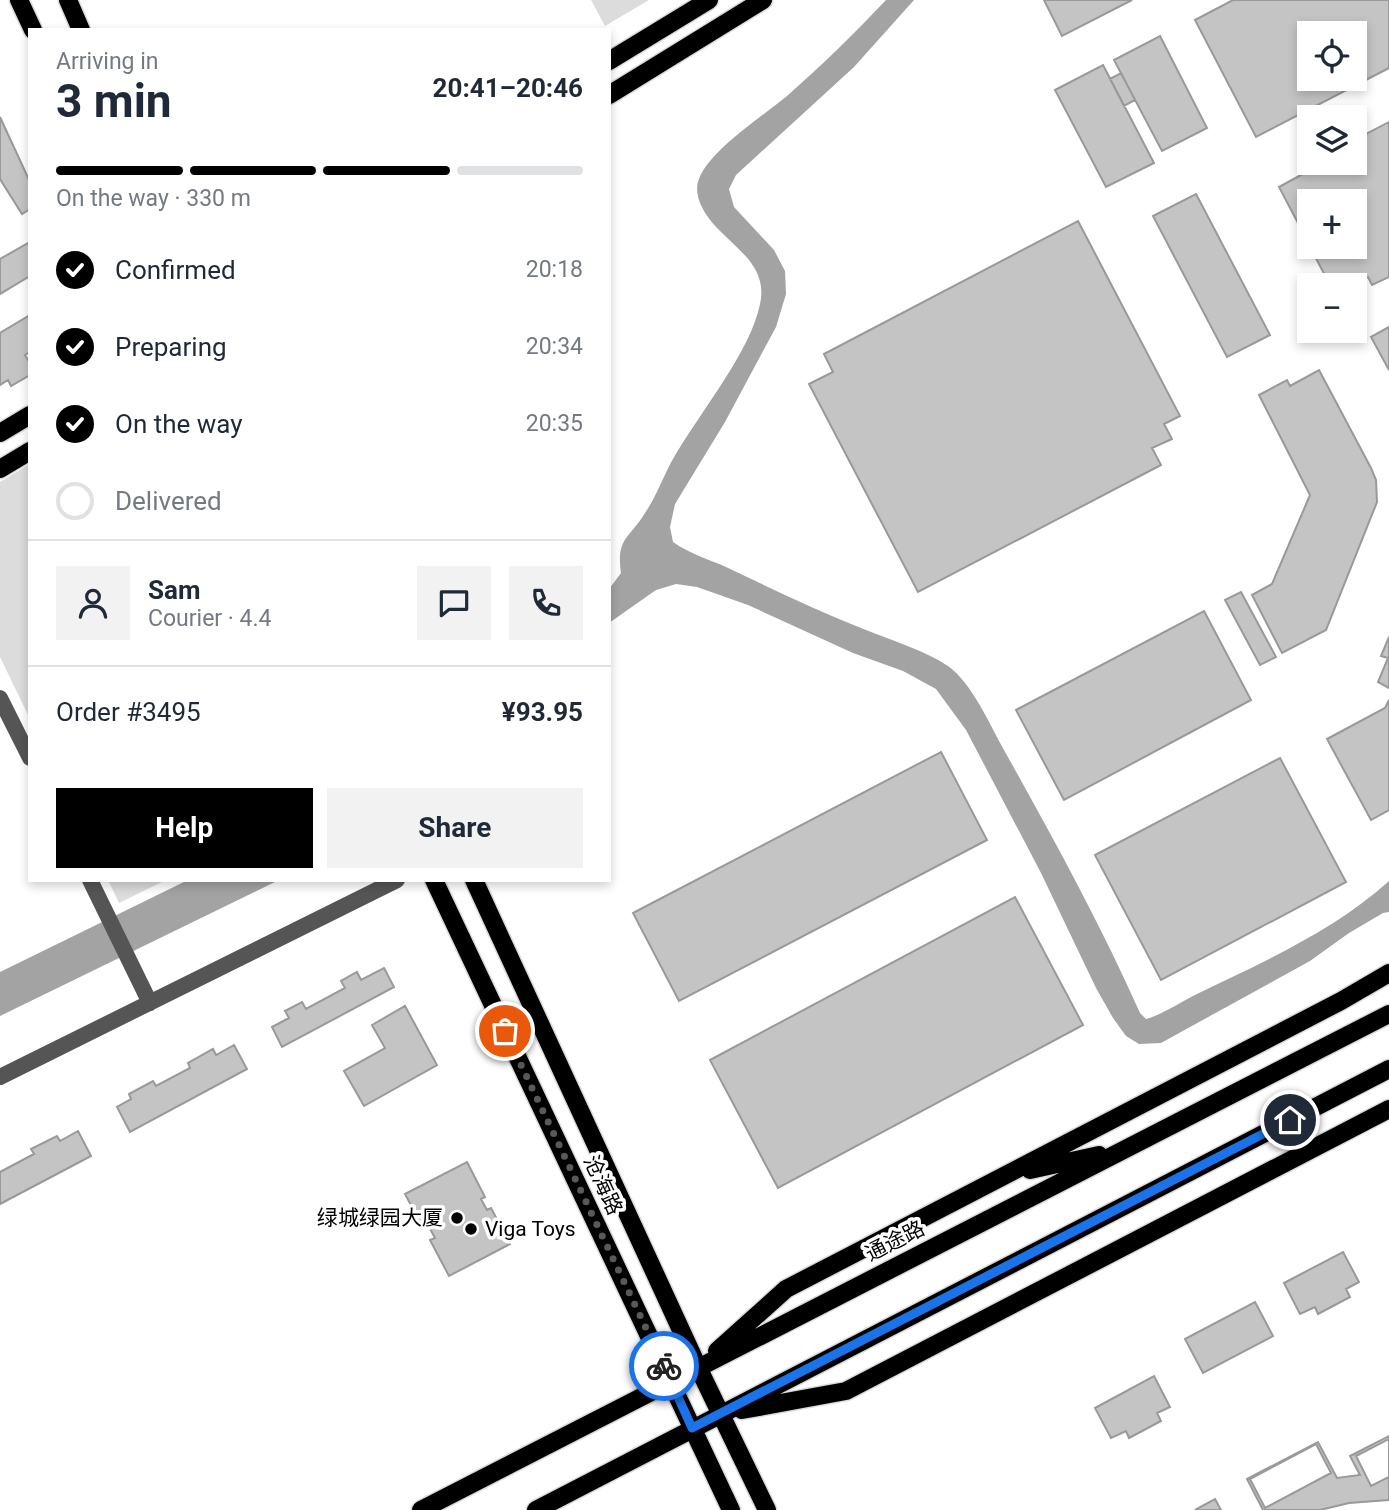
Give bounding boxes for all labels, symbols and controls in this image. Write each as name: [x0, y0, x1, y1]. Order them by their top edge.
map controls: [1297, 21, 1367, 343]
button: locate: [1297, 21, 1367, 91]
text: Arriving in: [56, 48, 159, 75]
text: 20:41–20:46: [433, 73, 583, 103]
text: 3 min: [56, 74, 172, 128]
button: layers: [1297, 105, 1367, 175]
text: On the way · 330 m: [56, 185, 251, 212]
button: +: [1297, 189, 1367, 259]
icon: check: [56, 251, 94, 289]
text: Confirmed: [115, 255, 236, 285]
text: 20:18: [526, 256, 583, 283]
button: −: [1297, 273, 1367, 343]
icon: check: [56, 328, 94, 366]
text: Preparing: [115, 332, 227, 362]
text: 20:34: [526, 333, 583, 360]
icon: check: [56, 405, 94, 443]
text: On the way: [115, 409, 243, 439]
text: 20:35: [526, 410, 583, 437]
text: Delivered: [115, 486, 222, 516]
button: person: [56, 566, 130, 640]
button: chat: [417, 566, 491, 640]
button: phone: [509, 566, 583, 640]
text: Sam: [148, 575, 200, 605]
text: Courier · 4.4: [148, 605, 271, 632]
text: Order #3495: [56, 697, 201, 727]
text: ¥93.95: [502, 697, 583, 727]
button: Help: [56, 788, 313, 868]
button: Share: [327, 788, 583, 868]
pin: [475, 1001, 535, 1061]
icon: bag: [486, 1012, 524, 1050]
pin: [1260, 1090, 1320, 1150]
icon: home: [1271, 1101, 1309, 1139]
street label: 沧海路: [579, 1151, 627, 1219]
place label: 绿城绿园大厦: [317, 1206, 443, 1230]
marker: 绿城绿园大厦: [449, 1210, 465, 1226]
street label: 通途路: [861, 1216, 929, 1266]
place label: Viga Toys: [485, 1217, 576, 1241]
marker: Viga Toys: [463, 1221, 479, 1237]
courier: [629, 1331, 699, 1401]
icon: bike: [645, 1347, 683, 1385]

